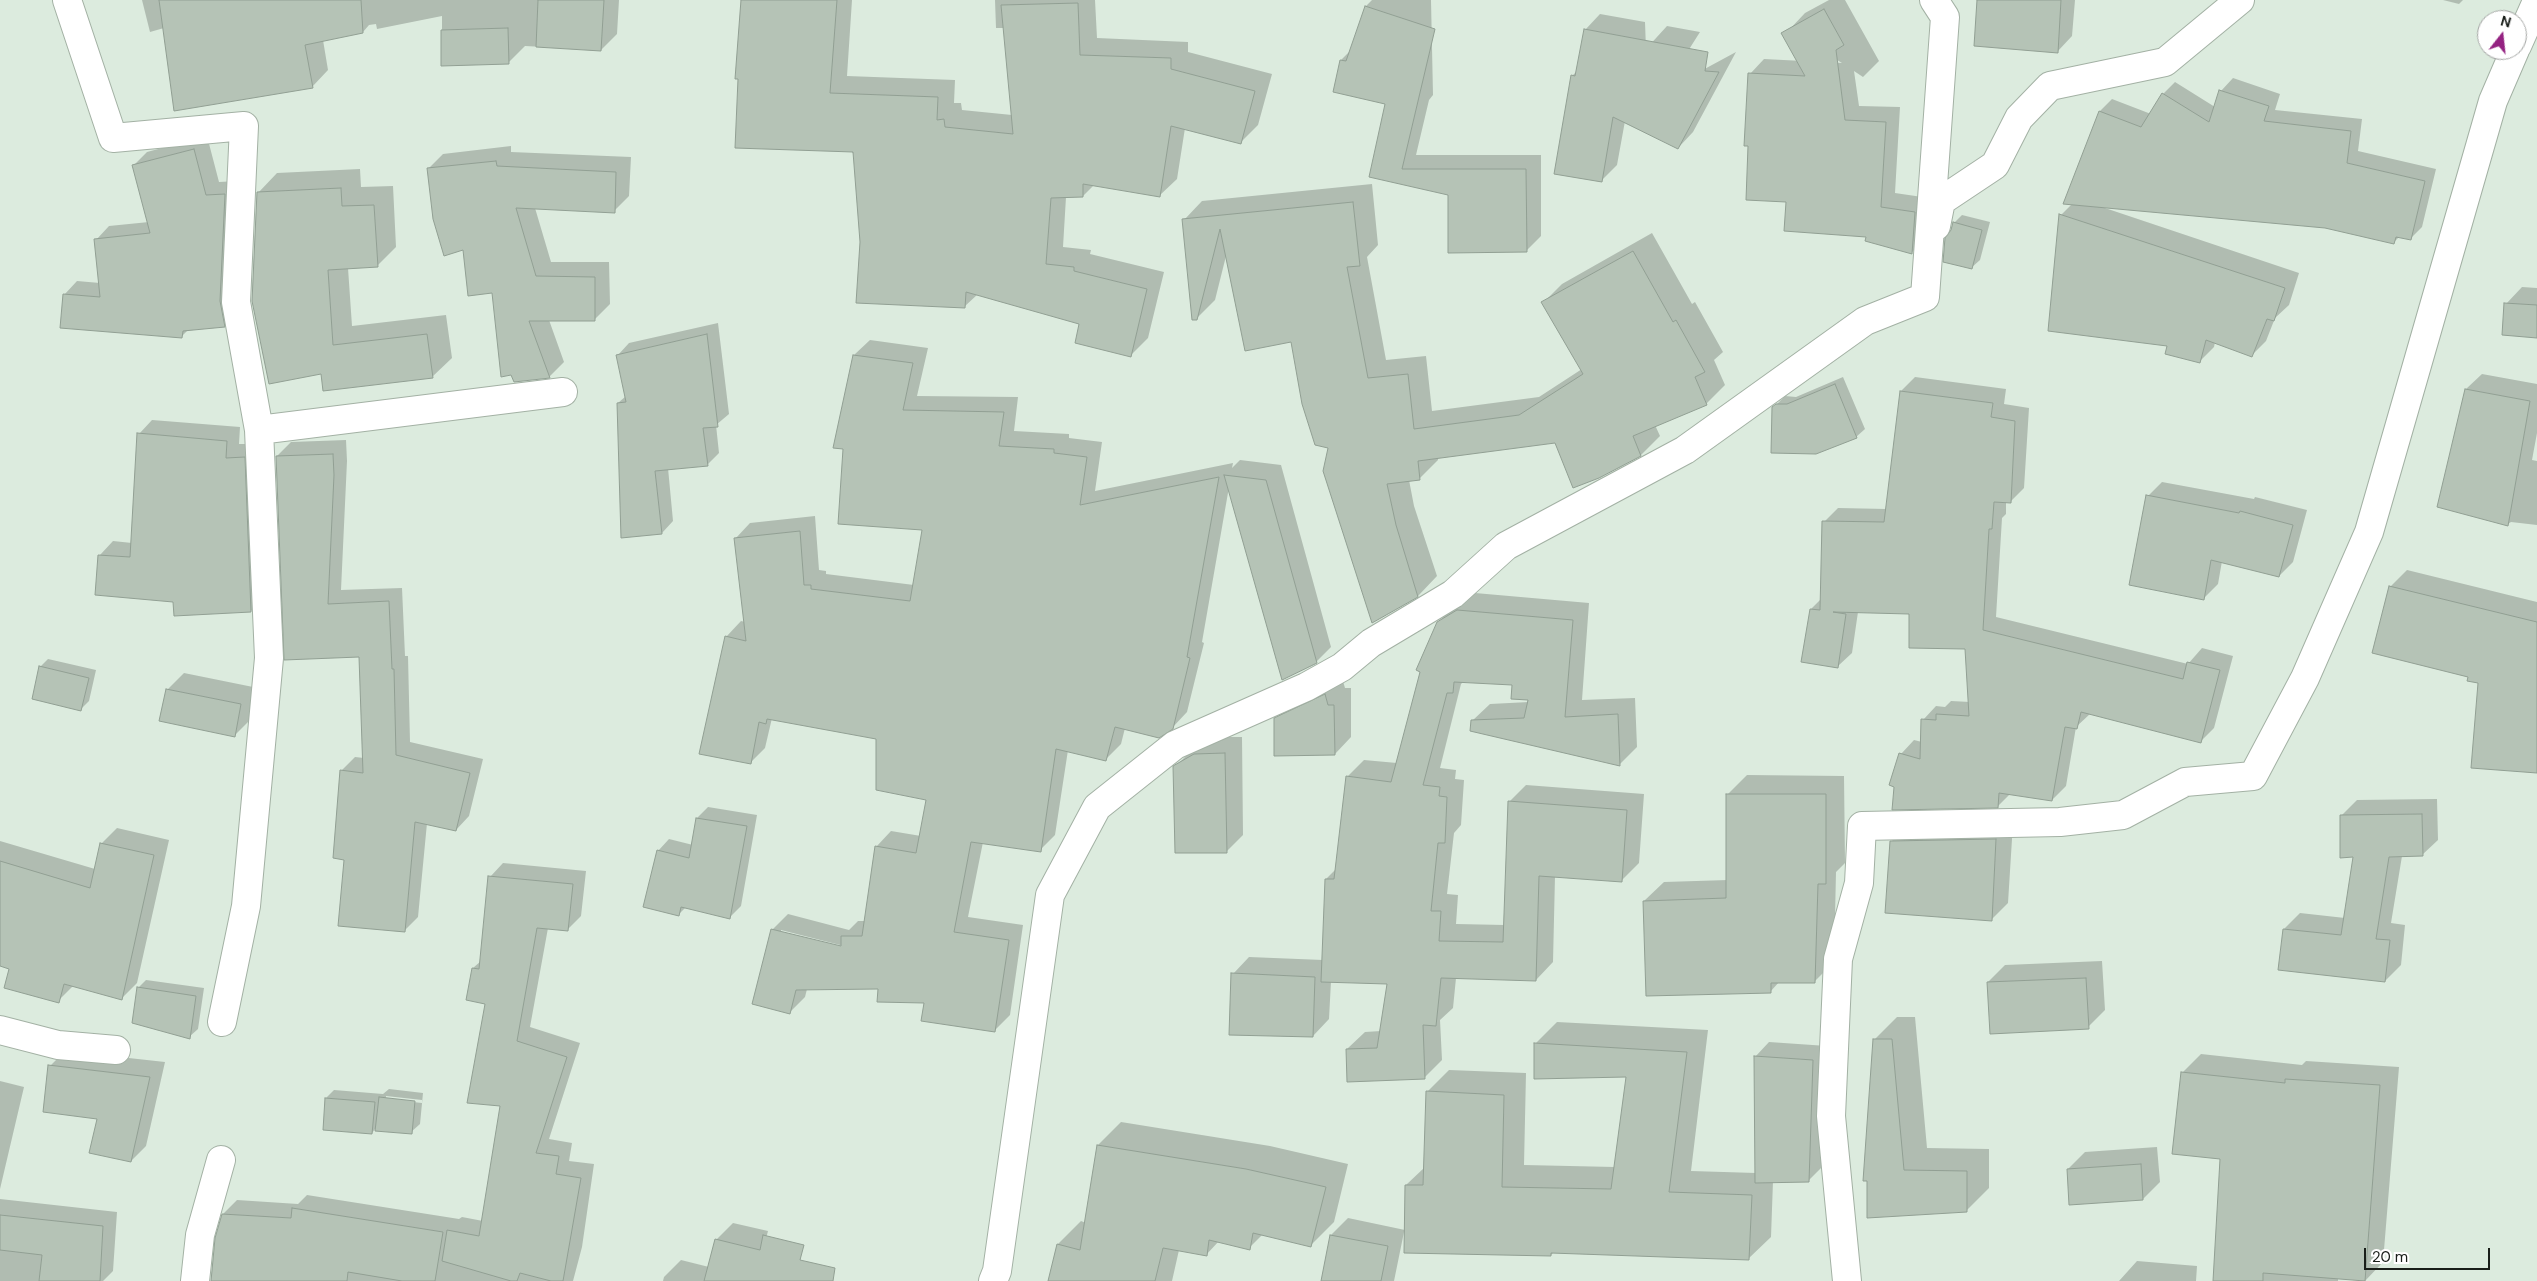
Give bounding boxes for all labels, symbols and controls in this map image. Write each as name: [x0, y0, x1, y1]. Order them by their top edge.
north arrow: [2477, 10, 2527, 60]
text: N: [2498, 11, 2513, 32]
scale bar: [2367, 1238, 2493, 1270]
text: 20 m: [2372, 1247, 2408, 1267]

